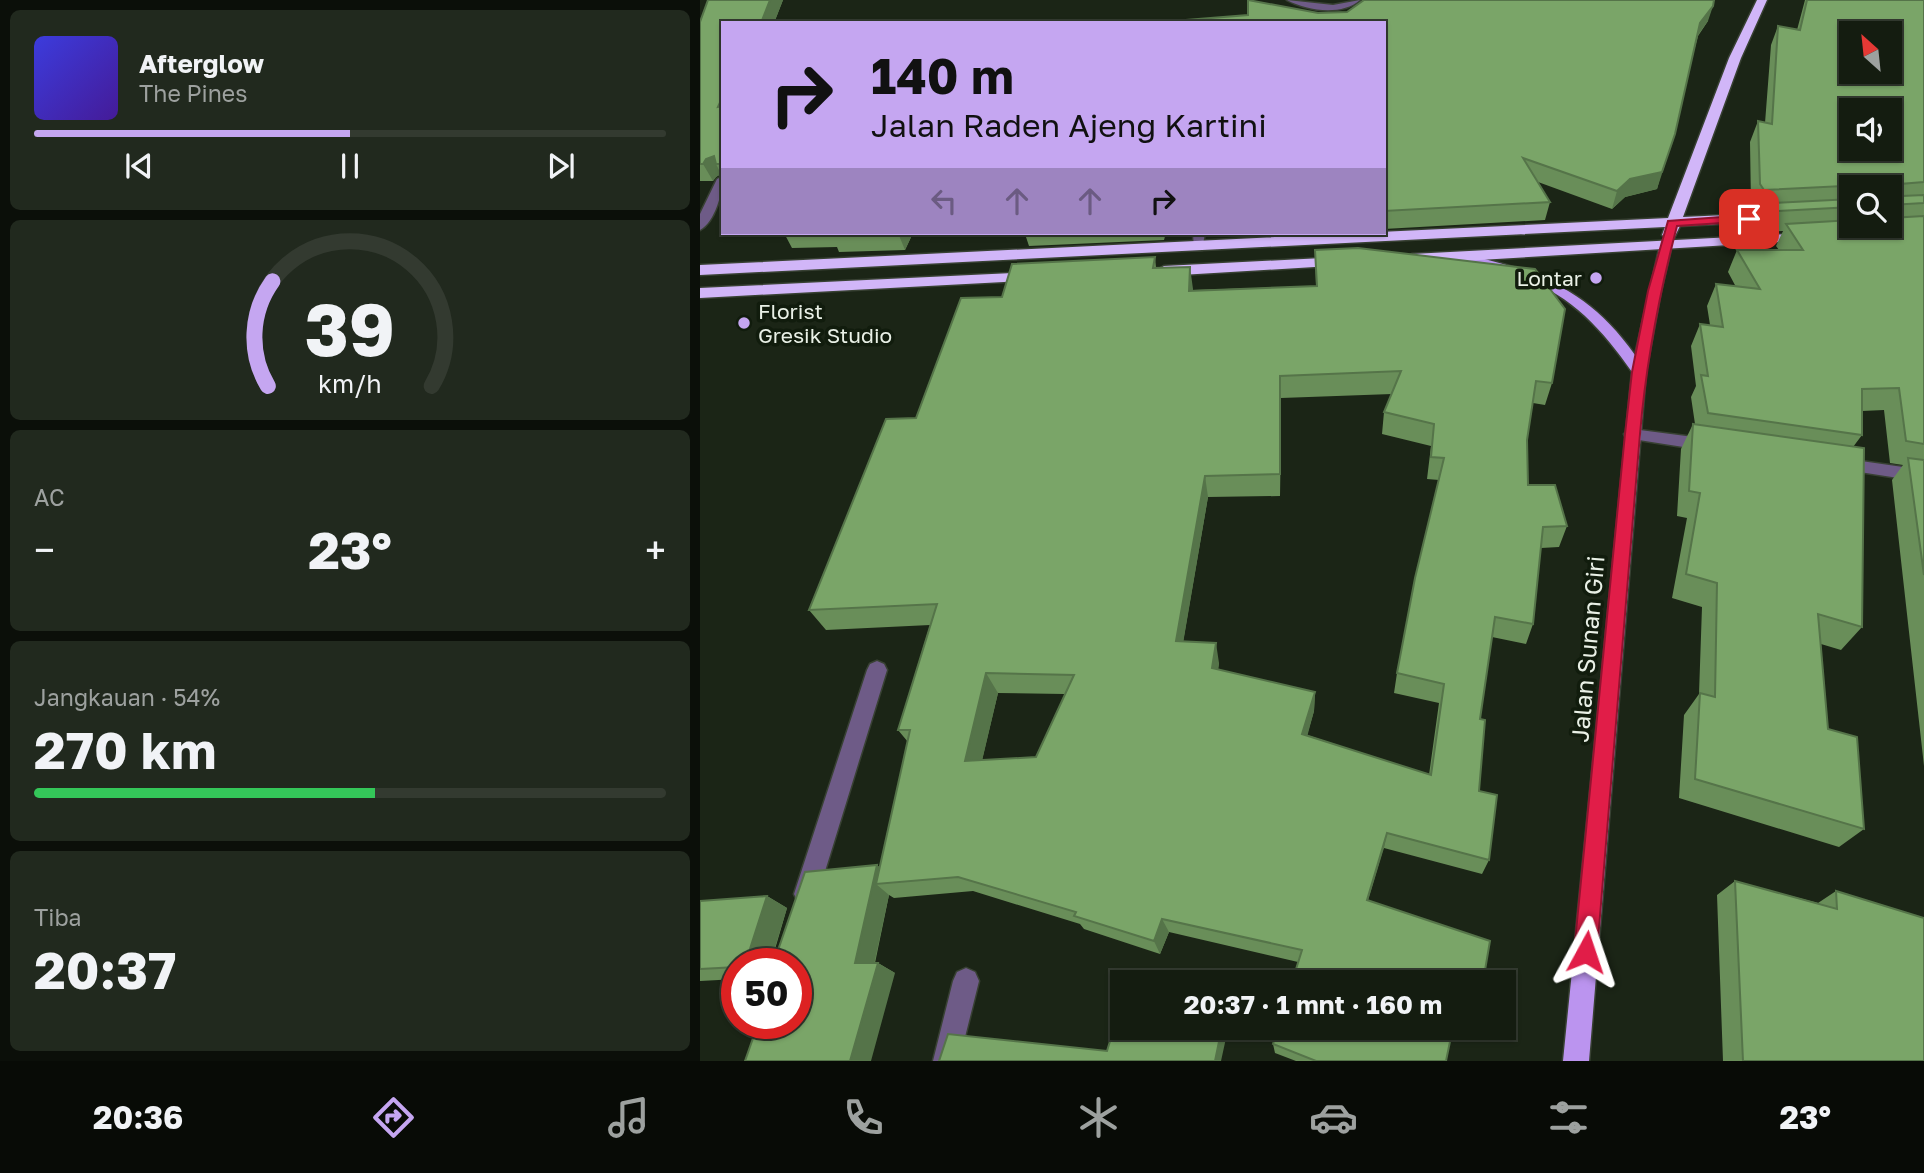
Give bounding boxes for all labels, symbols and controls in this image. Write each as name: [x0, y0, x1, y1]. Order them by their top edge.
north arrow: [1839, 21, 1902, 84]
map controls: [1839, 21, 1902, 238]
text: 140 m: [871, 46, 1014, 105]
text: Afterglow: [139, 48, 264, 79]
icon: right: [756, 49, 847, 140]
text: The Pines: [139, 79, 247, 107]
button: sound: [1839, 98, 1902, 161]
text: Jalan Raden Ajeng Kartini: [871, 106, 1267, 144]
icon: previous: [120, 147, 158, 185]
icon: pause: [331, 147, 369, 185]
icon: next: [542, 147, 580, 185]
button: search: [1839, 175, 1902, 238]
icon: left: [925, 182, 963, 220]
icon: ahead: [998, 182, 1036, 220]
icon: ahead: [1071, 182, 1109, 220]
icon: right: [1144, 182, 1182, 220]
pin: [1719, 189, 1779, 249]
icon: arrive: [1730, 200, 1768, 238]
place label: Lontar: [1516, 265, 1582, 291]
marker: Lontar: [1588, 270, 1604, 286]
text: 39: [305, 286, 395, 373]
place label: Florist Gresik Studio: [758, 298, 892, 348]
marker: Florist Gresik Studio: [736, 315, 752, 331]
text: km/h: [318, 368, 382, 399]
text: AC: [34, 483, 65, 511]
text: 23°: [308, 518, 392, 580]
text: −: [34, 527, 55, 572]
text: +: [645, 527, 666, 572]
street label: Jalan Sunan Giri: [1564, 555, 1610, 743]
text: Jangkauan · 54%: [34, 683, 220, 711]
text: 270 km: [34, 718, 217, 780]
text: Tiba: [34, 903, 82, 931]
position arrow: [1549, 915, 1623, 989]
text: 20:37: [34, 938, 176, 1000]
speed limit sign: 50: [721, 948, 812, 1039]
text: 20:37 · 1 mnt · 160 m: [1184, 989, 1442, 1020]
icon: directions: [369, 1093, 418, 1142]
icon: music: [604, 1093, 653, 1142]
icon: phone: [839, 1093, 888, 1142]
icon: climate: [1074, 1093, 1123, 1142]
icon: car: [1309, 1093, 1358, 1142]
icon: filters: [1544, 1093, 1593, 1142]
text: 20:36: [93, 1098, 183, 1136]
text: 23°: [1779, 1098, 1831, 1136]

